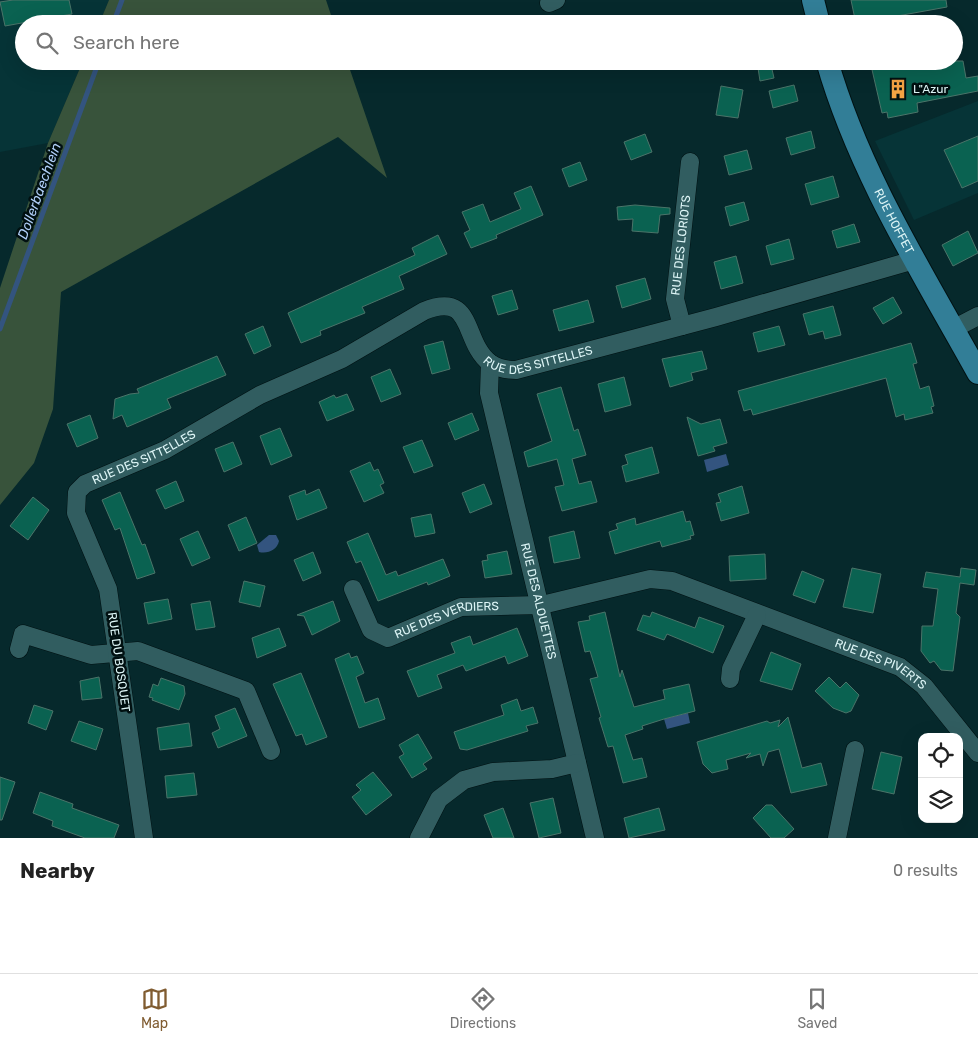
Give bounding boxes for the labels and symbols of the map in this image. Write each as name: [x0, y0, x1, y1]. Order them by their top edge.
building icon: L"Azur: [887, 78, 909, 100]
place label: L"Azur: [913, 82, 949, 96]
water label: Dollerbaechlein: [14, 141, 65, 242]
street label: RUE HOFFET: [871, 186, 917, 256]
street label: RUE DES LORIOTS: [668, 194, 693, 296]
street label: RUE DES SITTELLES: [480, 343, 594, 377]
street label: RUE DES SITTELLES: [90, 427, 198, 487]
street label: RUE DES ALOUETTES: [518, 541, 559, 661]
street label: RUE DES VERDIERS: [392, 599, 499, 641]
street label: RUE DU BOSQUET: [105, 611, 133, 713]
street label: RUE DES PIVERTS: [833, 636, 929, 692]

